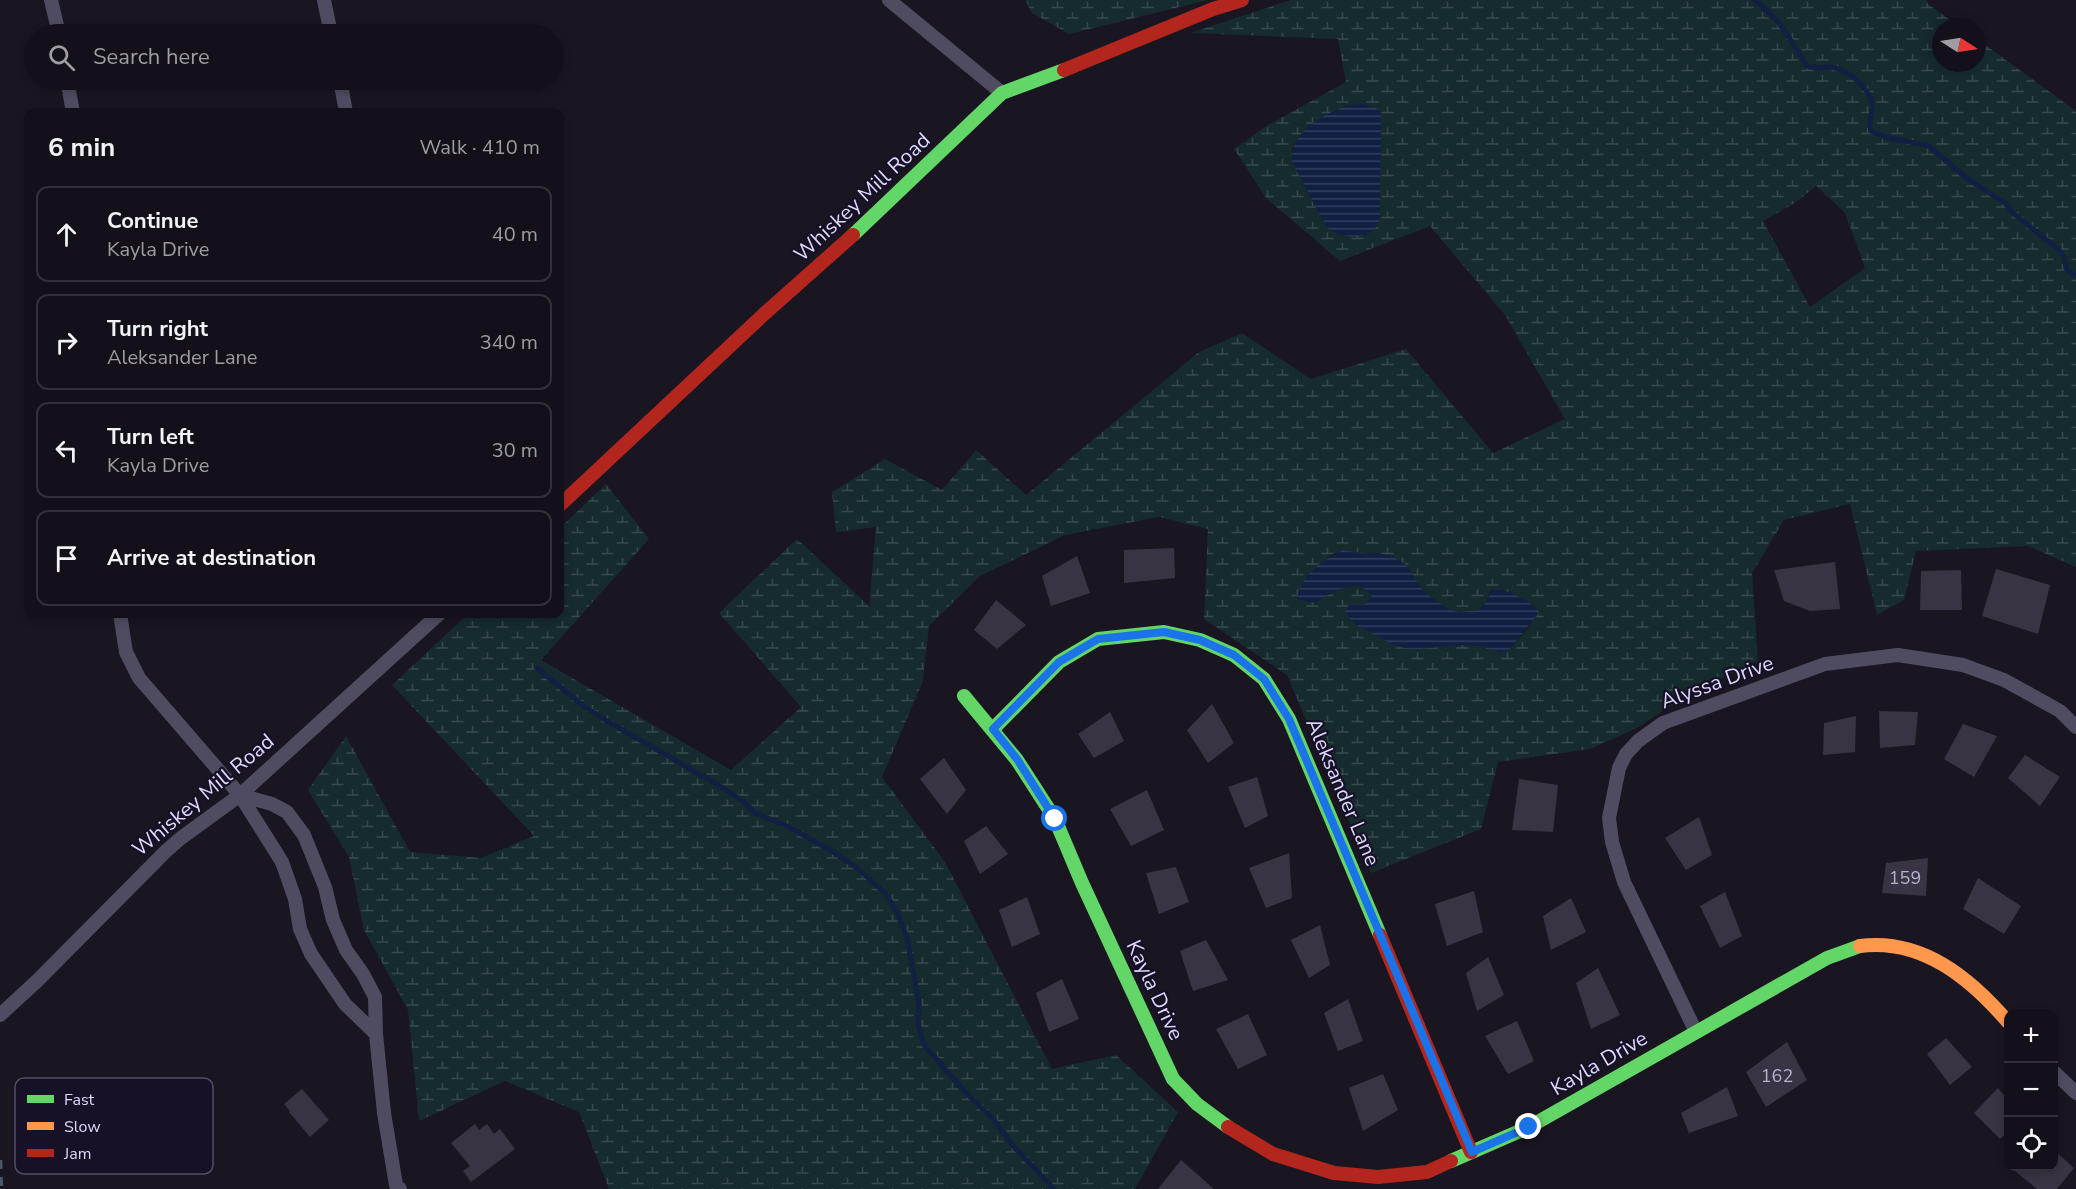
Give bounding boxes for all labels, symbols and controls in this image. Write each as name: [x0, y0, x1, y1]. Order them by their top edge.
north arrow: [1932, 18, 1986, 72]
search box: [24, 24, 564, 90]
icon: search: [45, 41, 78, 74]
text: Search here: [93, 42, 210, 72]
street label: Whiskey Mill Road: [788, 126, 936, 268]
text: 6 min: [48, 130, 115, 165]
text: Walk · 410 m: [420, 134, 540, 161]
text: Continue: [107, 206, 198, 236]
icon: ahead: [50, 218, 83, 251]
text: 40 m: [492, 221, 538, 248]
text: Kayla Drive: [107, 236, 209, 263]
text: Turn right: [107, 314, 208, 344]
icon: right: [50, 326, 83, 359]
text: 340 m: [480, 329, 538, 356]
text: Aleksander Lane: [107, 344, 258, 371]
text: Turn left: [107, 422, 194, 452]
icon: left: [50, 434, 83, 467]
text: 30 m: [492, 437, 538, 464]
text: Kayla Drive: [107, 452, 209, 479]
icon: arrive: [50, 542, 83, 575]
text: Arrive at destination: [107, 543, 316, 573]
street label: Alyssa Drive: [1657, 649, 1777, 715]
street label: Aleksander Lane: [1299, 714, 1387, 870]
street label: Whiskey Mill Road: [126, 727, 280, 863]
route start: [1041, 805, 1067, 831]
house number: 159: [1889, 866, 1921, 890]
street label: Kayla Drive: [1120, 935, 1190, 1045]
map controls: [2004, 1009, 2058, 1171]
button: +: [2004, 1009, 2058, 1063]
street label: Kayla Drive: [1545, 1024, 1653, 1102]
button: −: [2004, 1063, 2058, 1117]
house number: 162: [1761, 1064, 1793, 1088]
legend: [15, 1078, 213, 1174]
text: Fast: [64, 1089, 95, 1111]
route end: [1515, 1113, 1541, 1139]
text: Slow: [64, 1116, 101, 1138]
button: locate: [2004, 1117, 2058, 1171]
text: Jam: [63, 1143, 91, 1165]

